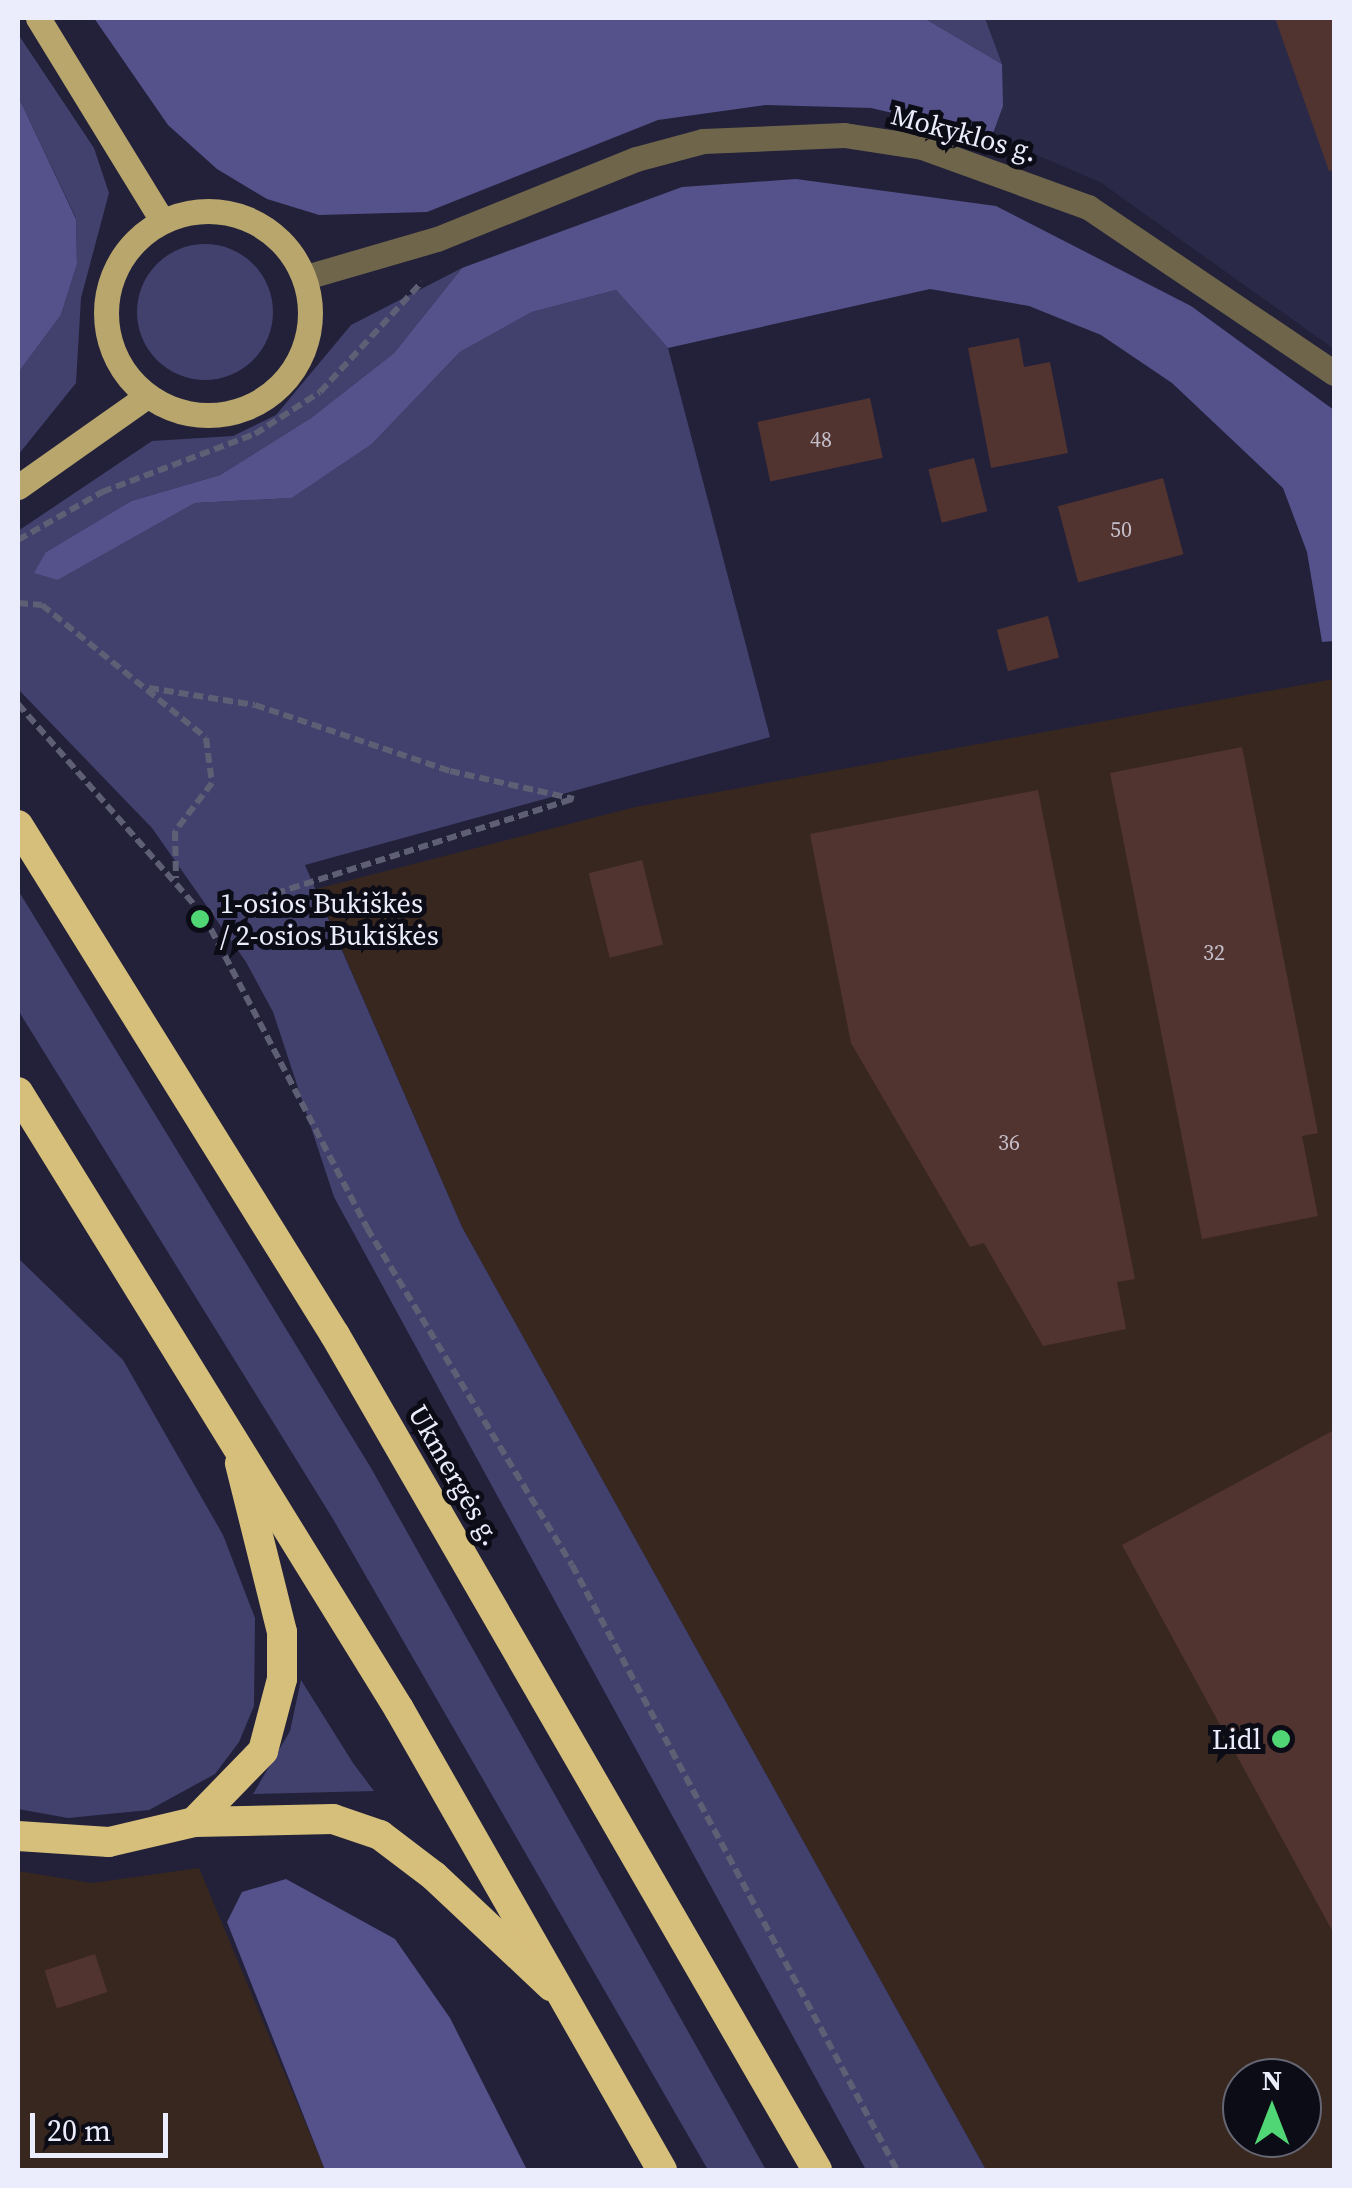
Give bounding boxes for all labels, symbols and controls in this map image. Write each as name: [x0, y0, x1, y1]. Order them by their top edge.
street label: Mokyklos g.: [887, 97, 1041, 169]
house number: 48: [810, 427, 832, 453]
house number: 50: [1110, 517, 1132, 543]
place label: 1-osios Bukiškės / 2-osios Bukiškės: [220, 886, 439, 952]
marker: 1-osios Bukiškės / 2-osios Bukiškės: [189, 908, 211, 930]
house number: 32: [1203, 940, 1225, 966]
house number: 36: [998, 1130, 1020, 1156]
street label: Ukmergės g.: [401, 1399, 509, 1551]
place label: Lidl: [1212, 1722, 1261, 1756]
marker: Lidl: [1270, 1728, 1292, 1750]
north arrow: [1222, 2058, 1322, 2158]
text: N: [1262, 2061, 1282, 2099]
scale bar: [35, 2093, 172, 2155]
text: 20 m: [47, 2110, 111, 2151]

